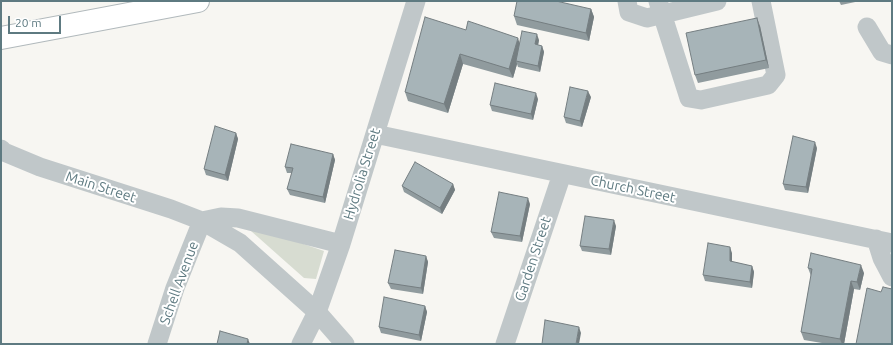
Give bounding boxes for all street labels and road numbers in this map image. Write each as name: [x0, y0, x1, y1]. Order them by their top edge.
street label: Hydrolia Street: [340, 126, 384, 222]
street label: Main Street: [64, 168, 138, 206]
street label: Church Street: [589, 172, 677, 206]
street label: Garden Street: [511, 215, 555, 303]
street label: Schell Avenue: [156, 239, 202, 327]

